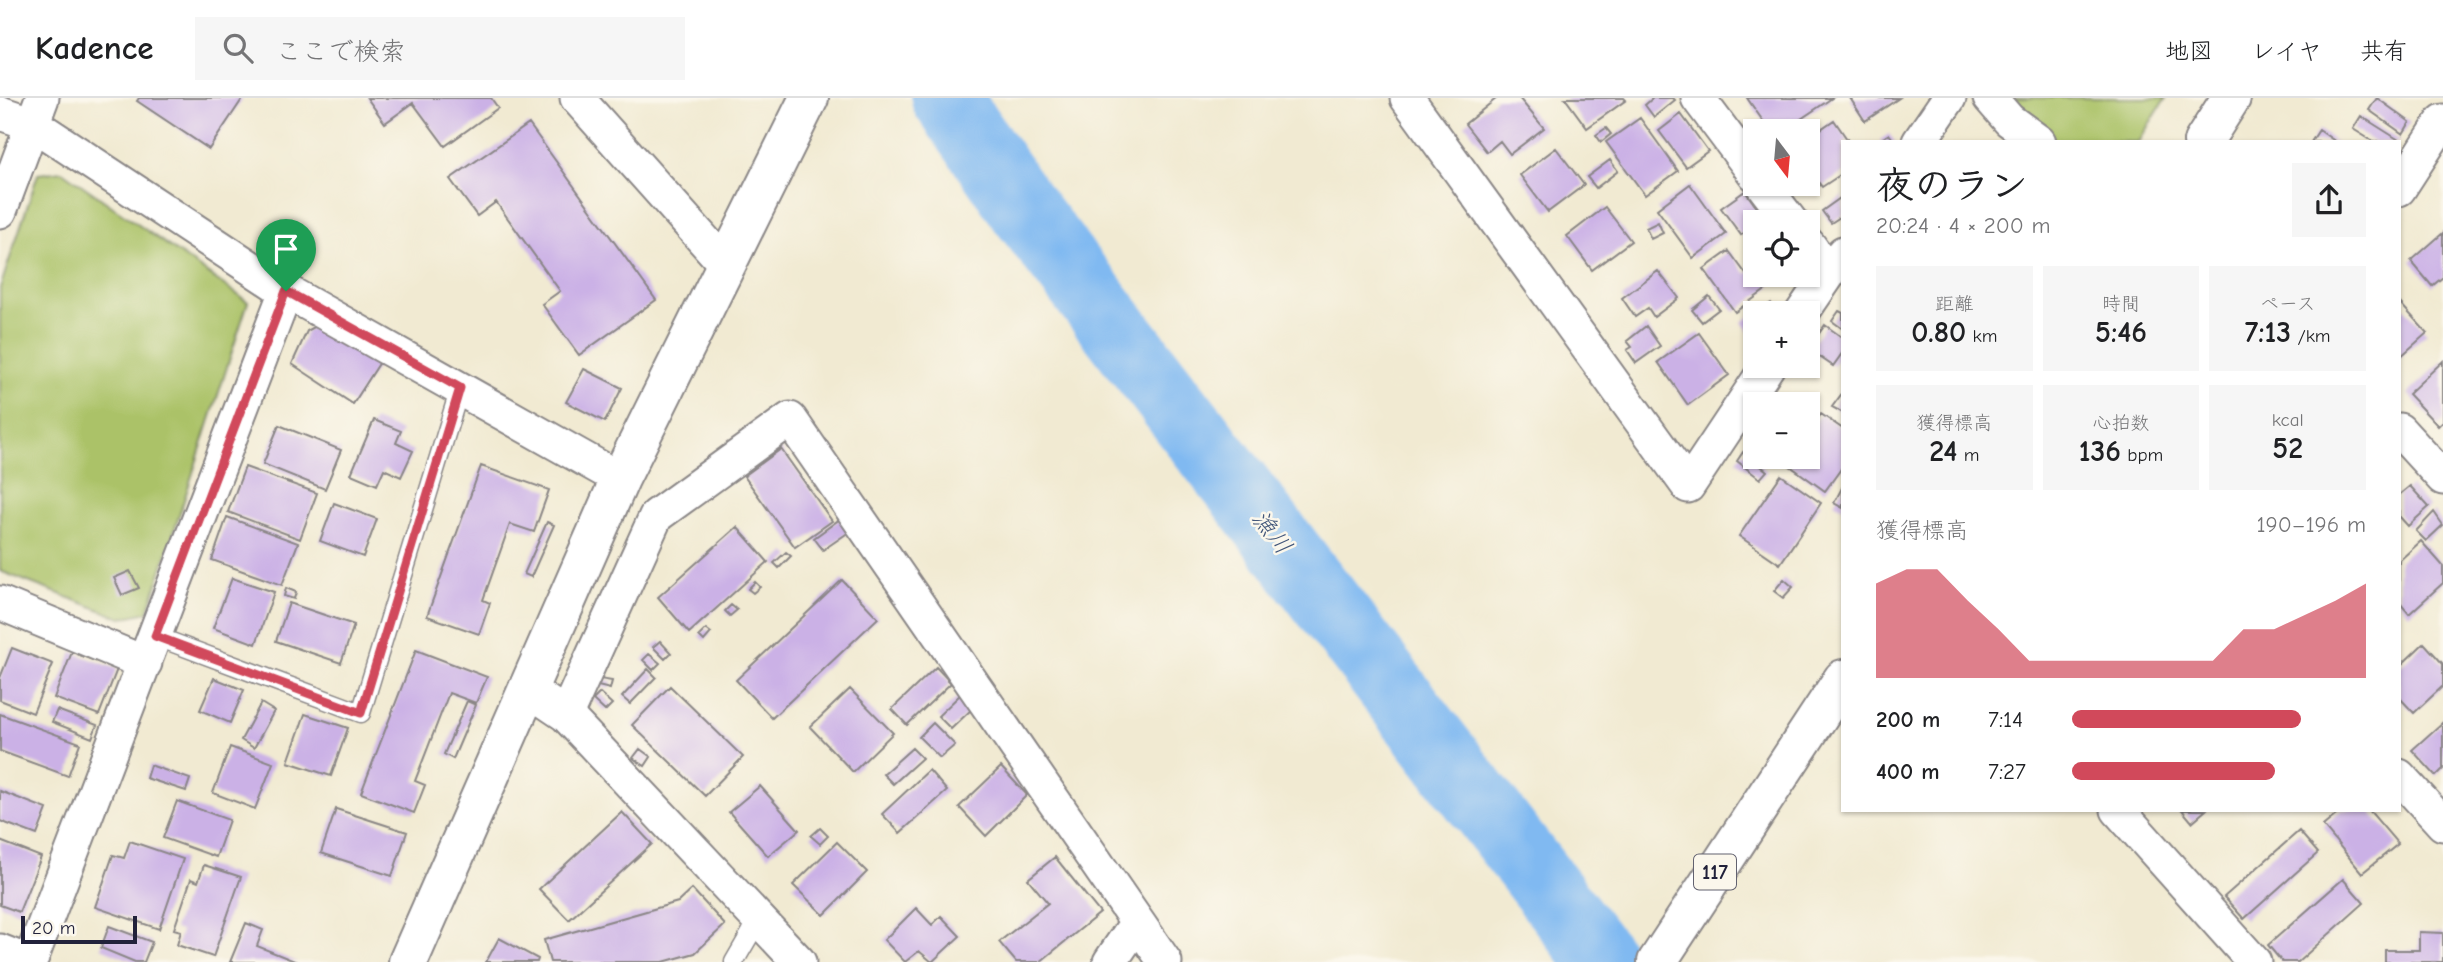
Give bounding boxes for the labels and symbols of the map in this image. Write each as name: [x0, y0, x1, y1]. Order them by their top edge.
north arrow: [1743, 119, 1820, 196]
pin: [256, 219, 316, 291]
water label: 漁川: [1246, 504, 1298, 560]
road number: 117: [1694, 854, 1736, 890]
scale bar: [21, 913, 136, 945]

